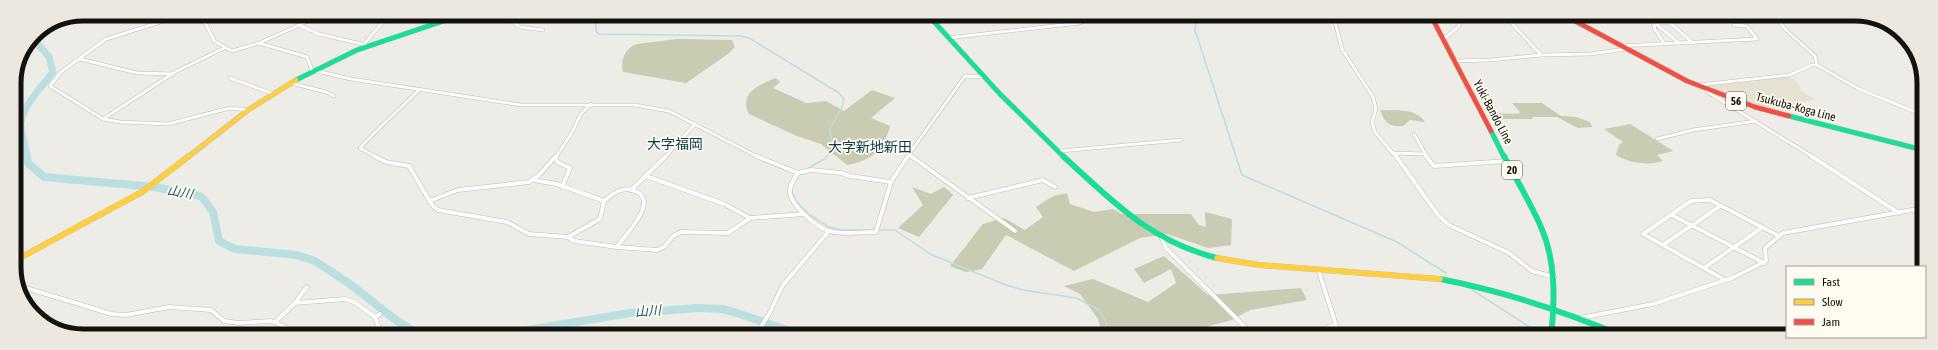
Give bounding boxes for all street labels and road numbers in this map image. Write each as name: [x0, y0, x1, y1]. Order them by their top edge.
street label: Yuki-Bando Line: [1470, 78, 1516, 146]
street label: Tsukuba-Koga Line: [1755, 90, 1837, 124]
road number: 56: [1726, 92, 1746, 110]
road number: 20: [1502, 161, 1522, 179]

